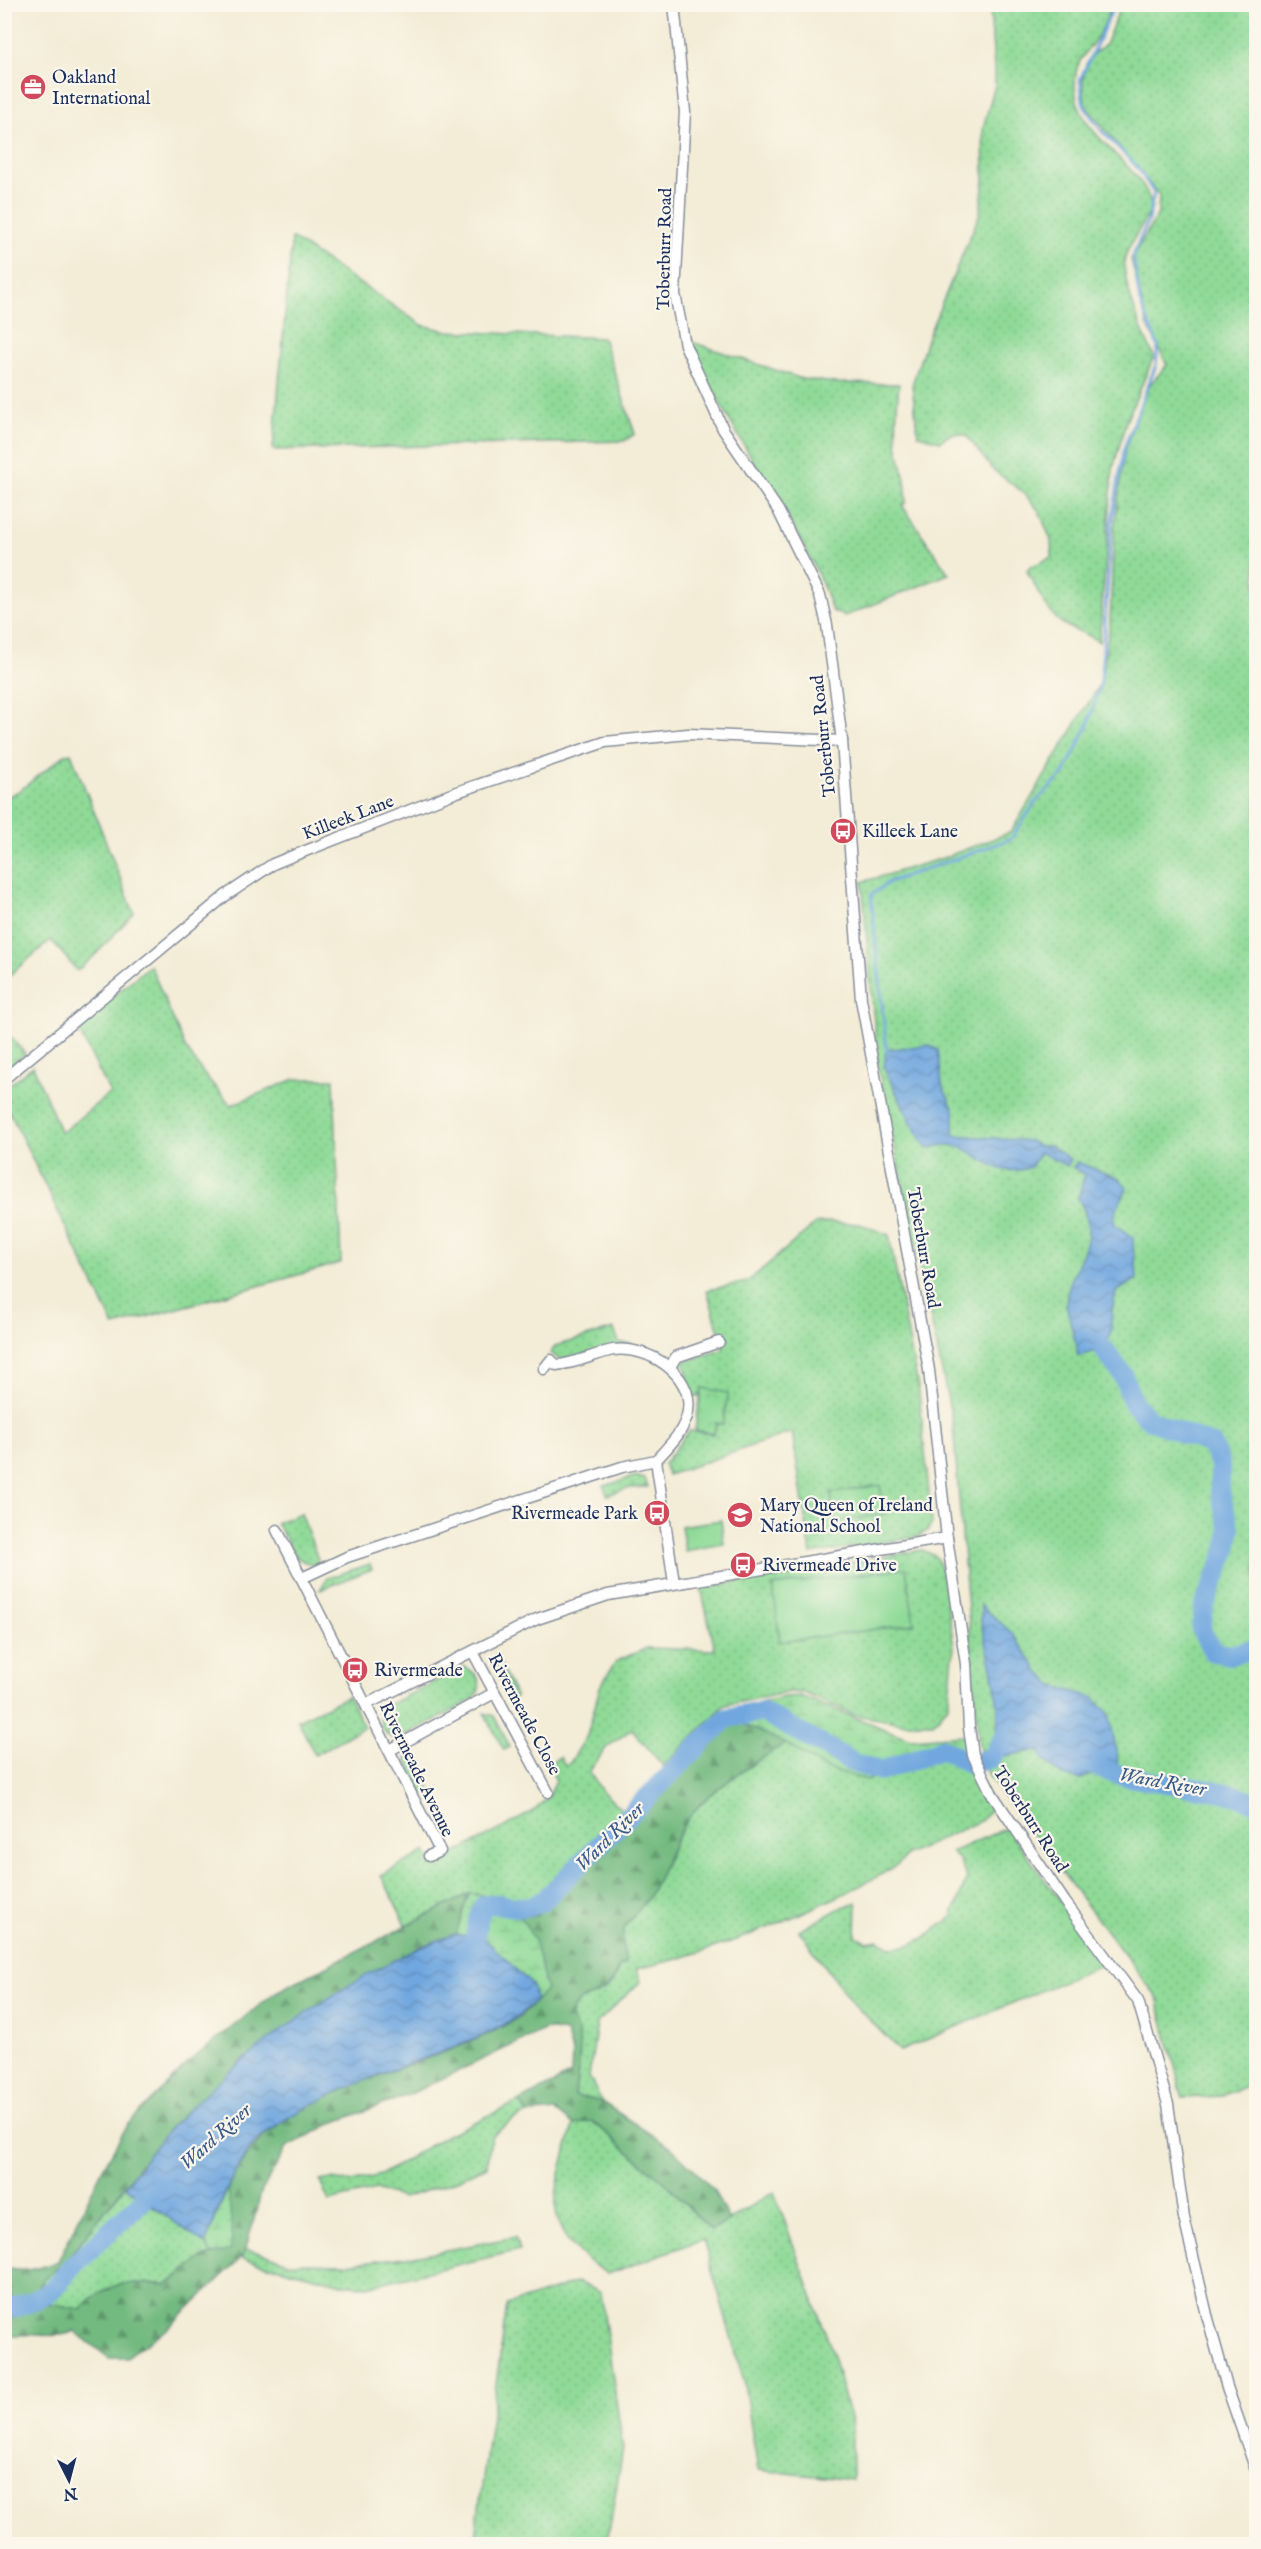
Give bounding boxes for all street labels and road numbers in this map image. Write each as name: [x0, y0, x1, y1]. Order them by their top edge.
street label: Toberburr Road: [653, 187, 678, 310]
street label: Toberburr Road: [807, 673, 842, 798]
street label: Killeek Lane: [300, 790, 398, 846]
street label: Toberburr Road: [901, 1186, 945, 1311]
street label: Rivermeade Close: [482, 1650, 565, 1780]
street label: Rivermeade Avenue: [373, 1698, 458, 1841]
street label: Toberburr Road: [987, 1762, 1073, 1878]

